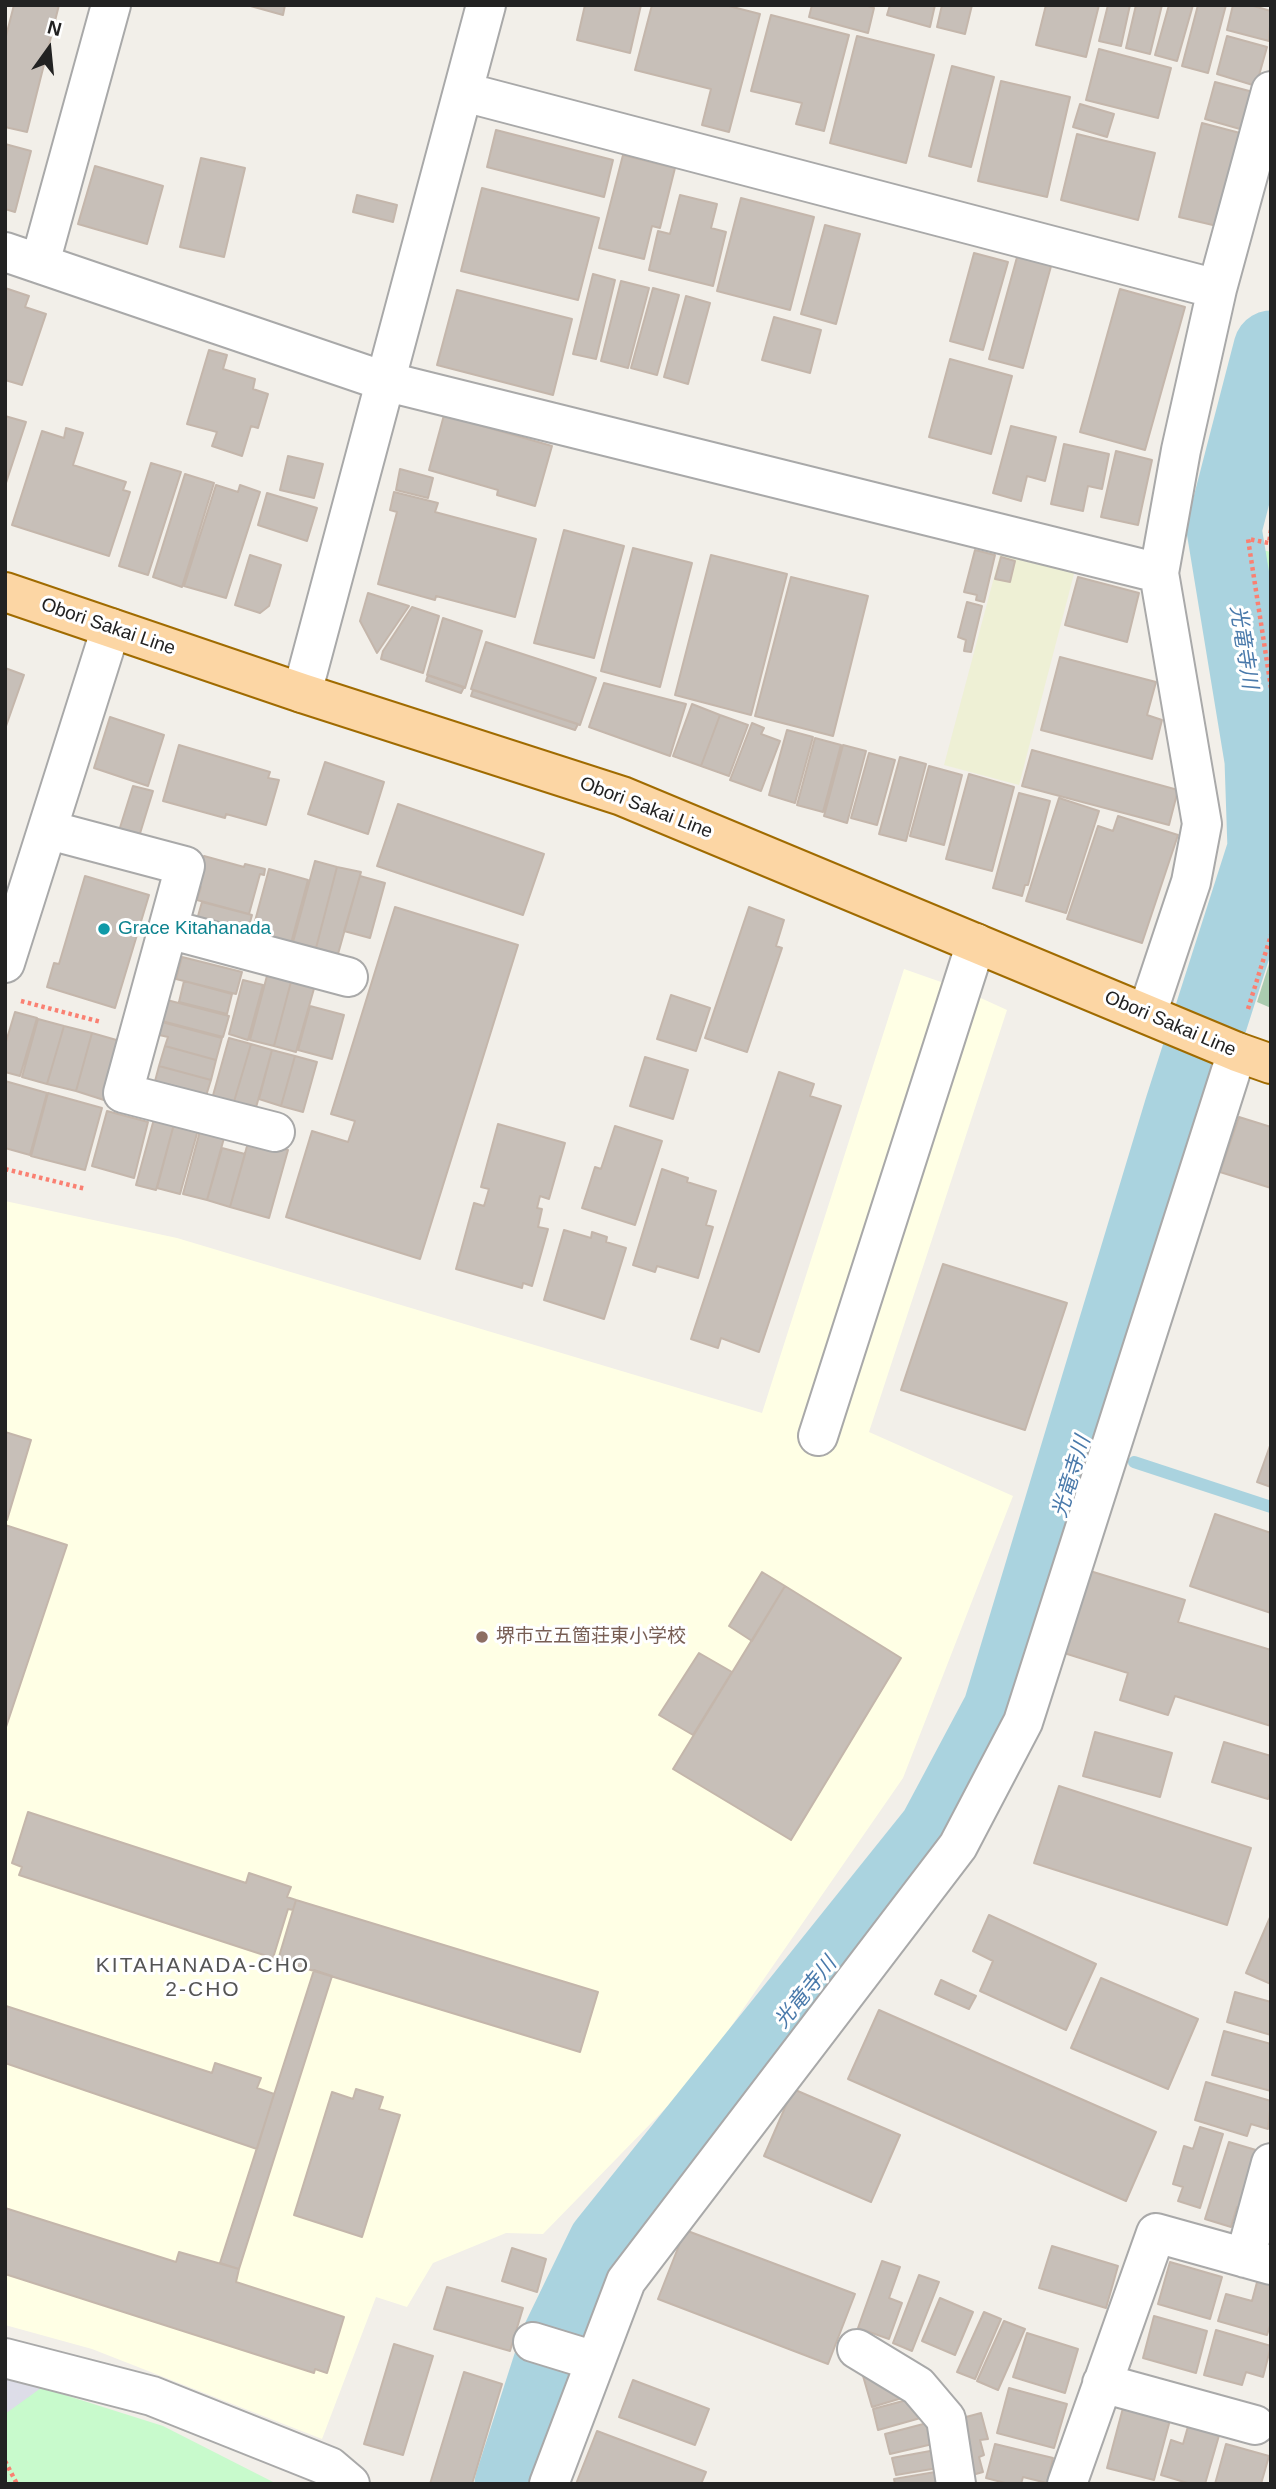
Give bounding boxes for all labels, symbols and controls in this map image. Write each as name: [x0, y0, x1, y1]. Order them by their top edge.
north arrow: [14, 14, 84, 84]
text: N: [45, 16, 64, 40]
street label: Obori Sakai Line: [38, 593, 178, 661]
water label: 光竜寺川: [1224, 604, 1262, 690]
street label: Obori Sakai Line: [576, 772, 716, 844]
place label: Grace Kitahanada: [118, 918, 271, 940]
marker: Grace Kitahanada: [96, 921, 112, 937]
street label: Obori Sakai Line: [1101, 986, 1239, 1062]
water label: 光竜寺川: [1048, 1433, 1096, 1521]
place label: 堺市立五箇荘東小学校: [496, 1626, 686, 1648]
marker: 堺市立五箇荘東小学校: [474, 1629, 490, 1645]
water label: 光竜寺川: [770, 1952, 842, 2034]
district label: KITAHANADA-CHO 2-CHO: [98, 1953, 308, 2003]

